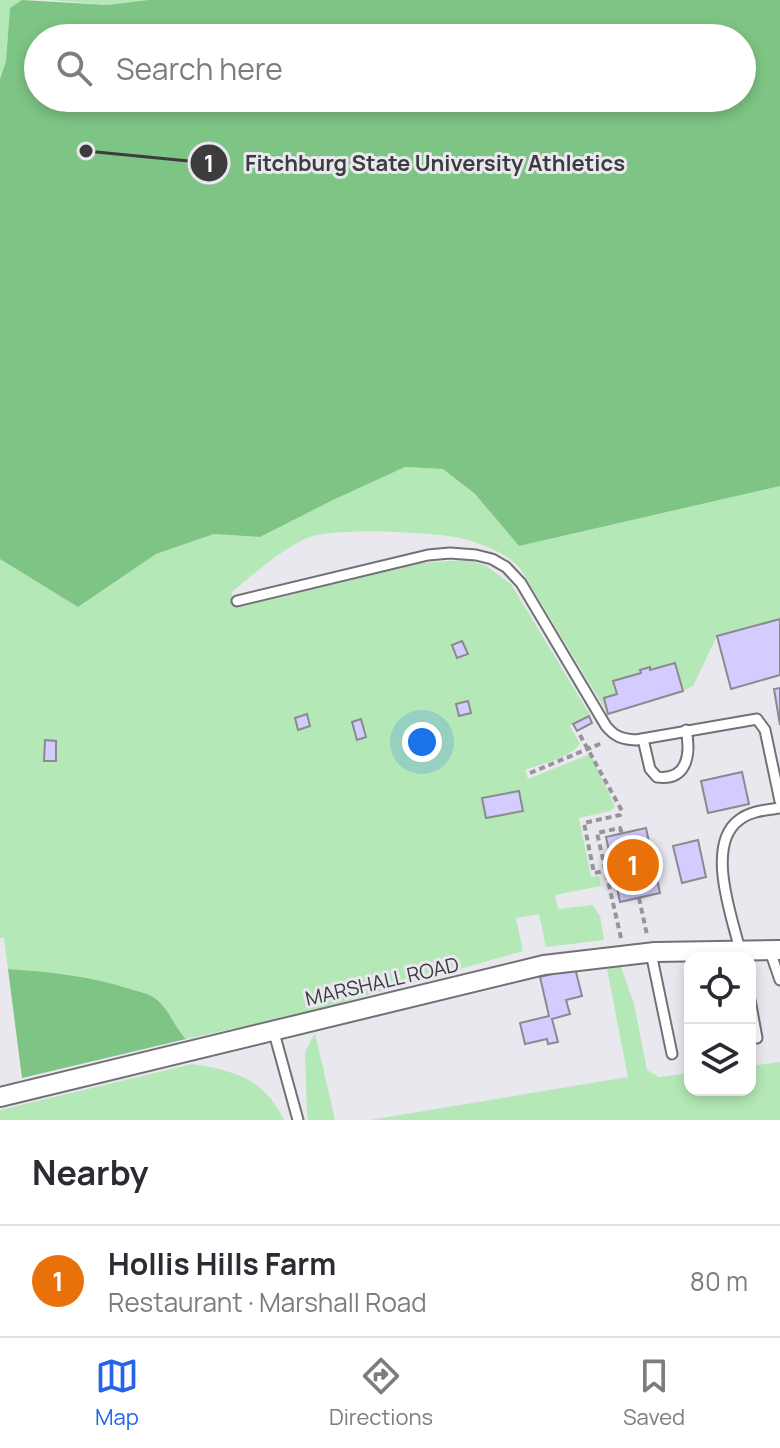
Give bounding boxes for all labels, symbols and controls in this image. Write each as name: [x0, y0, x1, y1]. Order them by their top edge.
search box: [24, 24, 756, 112]
icon: search: [52, 46, 96, 90]
text: Search here: [116, 48, 283, 89]
callout: Fitchburg State University Athletics: [189, 140, 641, 186]
text: 1: [204, 146, 214, 179]
text: Fitchburg State University Athletics: [245, 148, 625, 178]
your location: [402, 722, 442, 762]
pin: 1: [607, 835, 659, 895]
street label: MARSHALL ROAD: [302, 950, 462, 1012]
map controls: [684, 952, 756, 1096]
button: locate: [684, 952, 756, 1024]
button: layers: [684, 1024, 756, 1096]
text: Nearby: [32, 1149, 148, 1195]
text: Hollis Hills Farm: [108, 1243, 336, 1284]
text: 1: [52, 1263, 64, 1299]
text: 80 m: [690, 1263, 748, 1299]
text: Restaurant · Marshall Road: [108, 1284, 427, 1320]
tab: Map: [95, 1354, 139, 1432]
tab: Directions: [329, 1354, 433, 1432]
tab: Saved: [623, 1354, 685, 1432]

